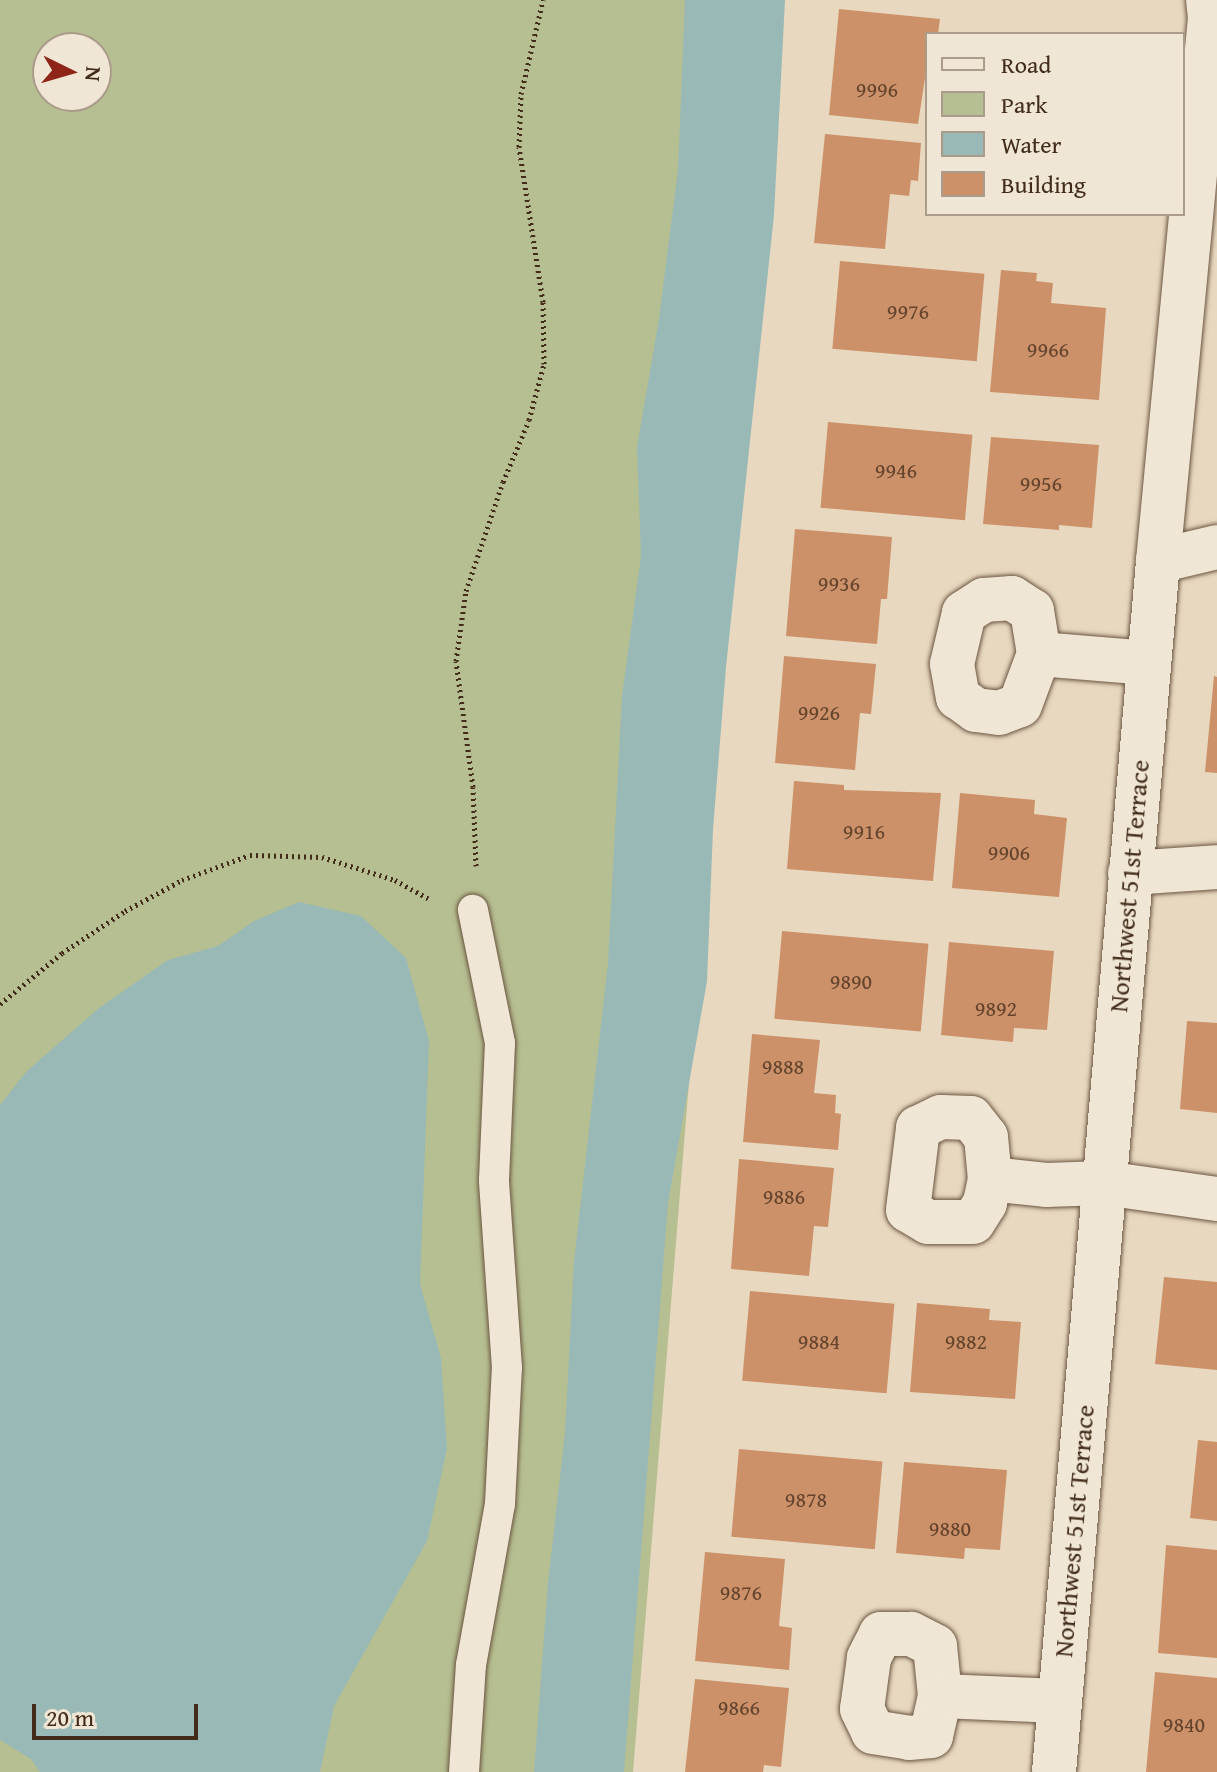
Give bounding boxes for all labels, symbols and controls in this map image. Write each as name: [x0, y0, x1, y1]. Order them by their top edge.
north arrow: [32, 32, 112, 112]
legend: [925, 32, 1185, 216]
text: Road: [1001, 47, 1051, 82]
text: N: [77, 65, 110, 83]
house number: 9996: [856, 77, 898, 103]
text: Park: [1001, 87, 1047, 122]
text: Water: [1001, 127, 1061, 162]
text: Building: [1001, 167, 1086, 202]
house number: 9976: [887, 299, 929, 325]
house number: 9966: [1027, 337, 1069, 363]
house number: 9946: [875, 458, 917, 484]
house number: 9956: [1020, 471, 1062, 497]
house number: 9936: [818, 571, 860, 597]
house number: 9926: [798, 700, 840, 726]
street label: Northwest 51st Terrace: [1102, 758, 1156, 1014]
house number: 9916: [843, 819, 885, 845]
house number: 9906: [988, 840, 1030, 866]
house number: 9890: [830, 969, 872, 995]
house number: 9892: [975, 996, 1017, 1022]
house number: 9888: [762, 1054, 804, 1080]
house number: 9886: [763, 1184, 805, 1210]
house number: 9884: [798, 1329, 840, 1355]
house number: 9882: [945, 1329, 987, 1355]
street label: Northwest 51st Terrace: [1047, 1403, 1101, 1659]
house number: 9878: [785, 1487, 827, 1513]
house number: 9880: [929, 1516, 971, 1542]
house number: 9876: [720, 1580, 762, 1606]
scale bar: [36, 1688, 202, 1738]
house number: 9866: [718, 1695, 760, 1721]
text: 20 m: [46, 1700, 94, 1735]
house number: 9840: [1163, 1712, 1205, 1738]

